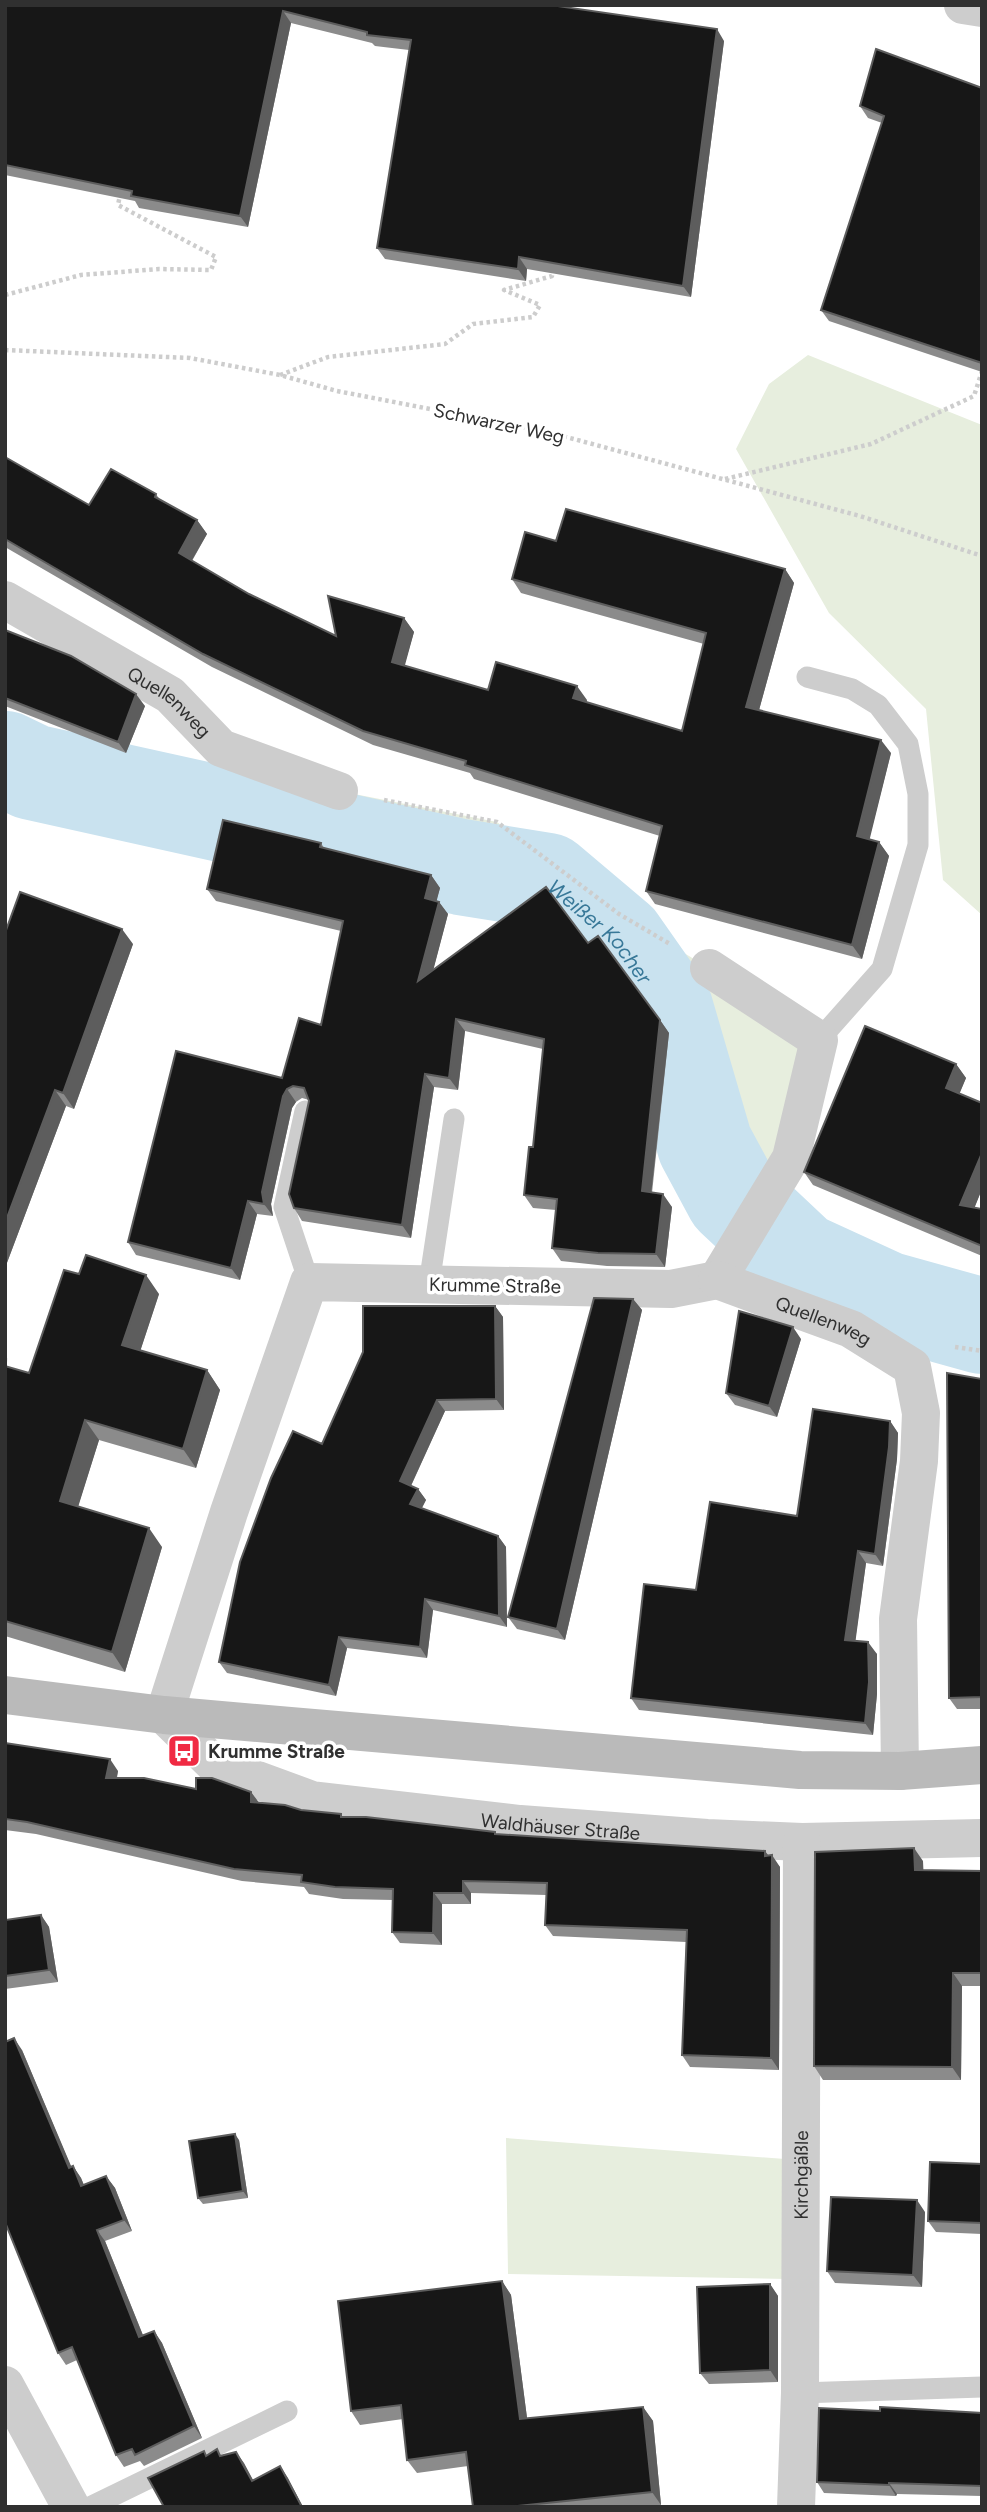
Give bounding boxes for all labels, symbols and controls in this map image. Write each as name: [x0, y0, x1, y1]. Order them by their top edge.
street label: Schwarzer Weg: [431, 398, 566, 449]
street label: Quellenweg: [123, 662, 216, 742]
water label: Weißer Kocher: [543, 874, 658, 989]
street label: Krumme Straße: [429, 1273, 561, 1298]
street label: Quellenweg: [772, 1291, 875, 1351]
bus stop icon: Krumme Straße: [165, 1732, 203, 1770]
place label: Krumme Straße: [208, 1740, 345, 1763]
street label: Waldhäuser Straße: [480, 1809, 641, 1845]
street label: Kirchgäßle: [790, 2130, 813, 2220]

